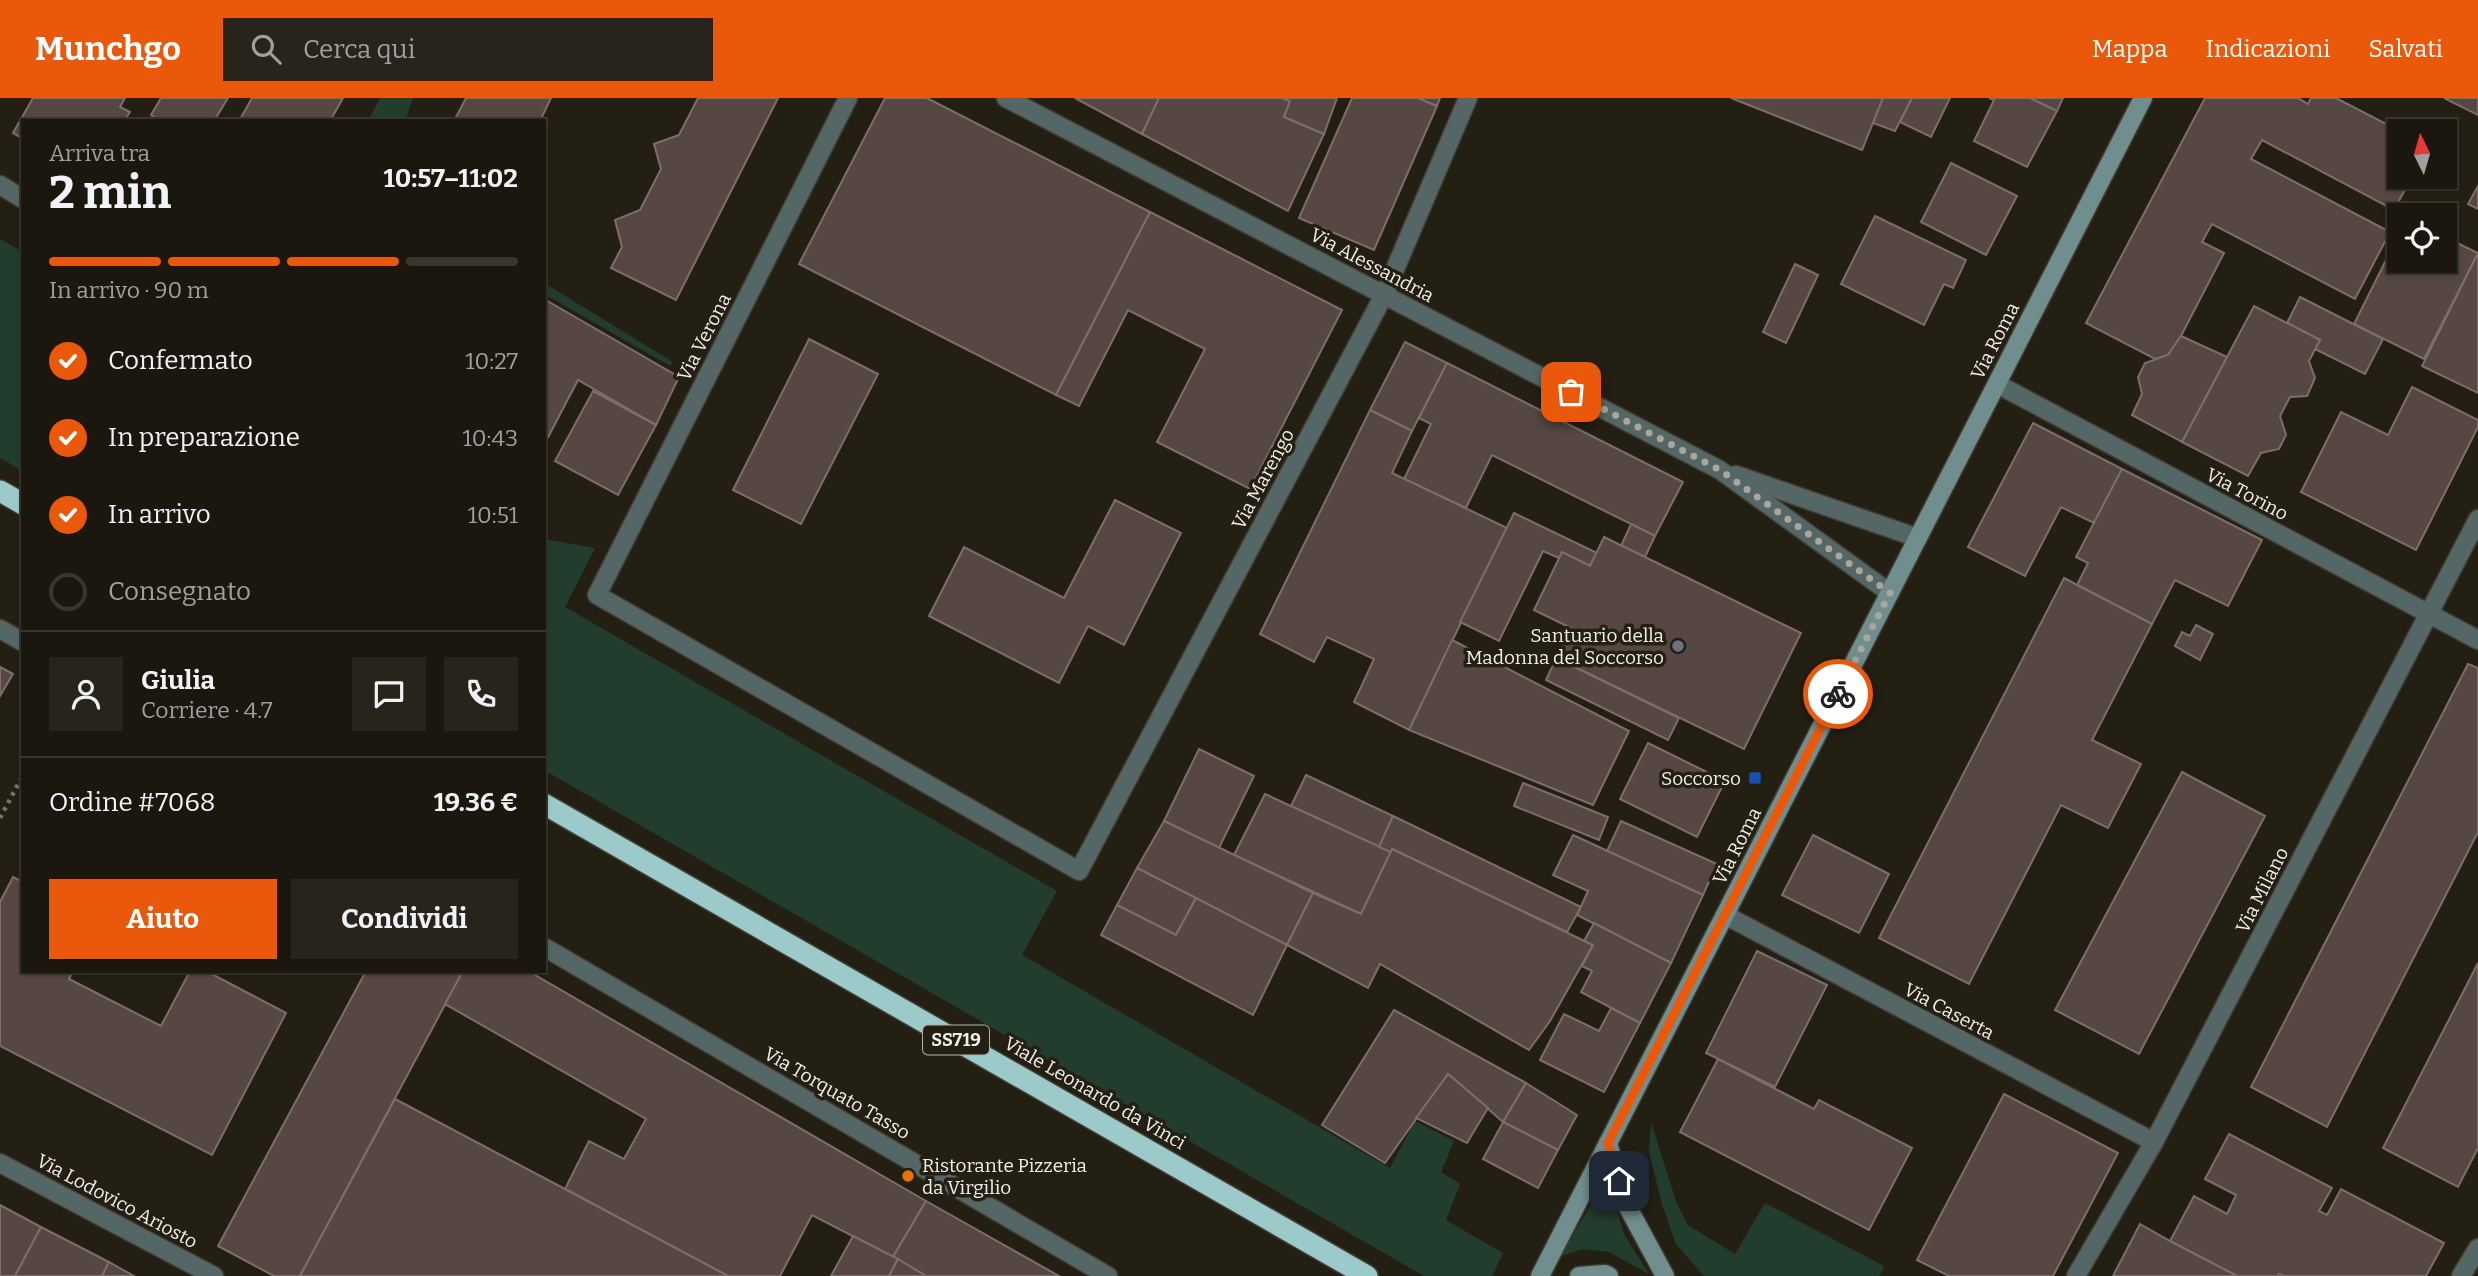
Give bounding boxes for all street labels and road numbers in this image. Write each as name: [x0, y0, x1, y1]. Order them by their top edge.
street label: Via Alessandria: [1306, 223, 1438, 308]
street label: Via Verona: [672, 289, 736, 385]
street label: Via Roma: [1966, 298, 2024, 383]
street label: Via Marengo: [1227, 425, 1299, 533]
street label: Via Torino: [2202, 463, 2292, 525]
street label: Via Roma: [1708, 803, 1766, 888]
street label: Via Milano: [2231, 843, 2293, 937]
street label: Via Caserta: [1900, 978, 1999, 1045]
road number: SS719: [923, 1026, 989, 1055]
street label: Viale Leonardo da Vinci: [1000, 1032, 1190, 1155]
street label: Via Torquato Tasso: [760, 1042, 914, 1144]
street label: Via Lodovico Ariosto: [33, 1149, 202, 1253]

